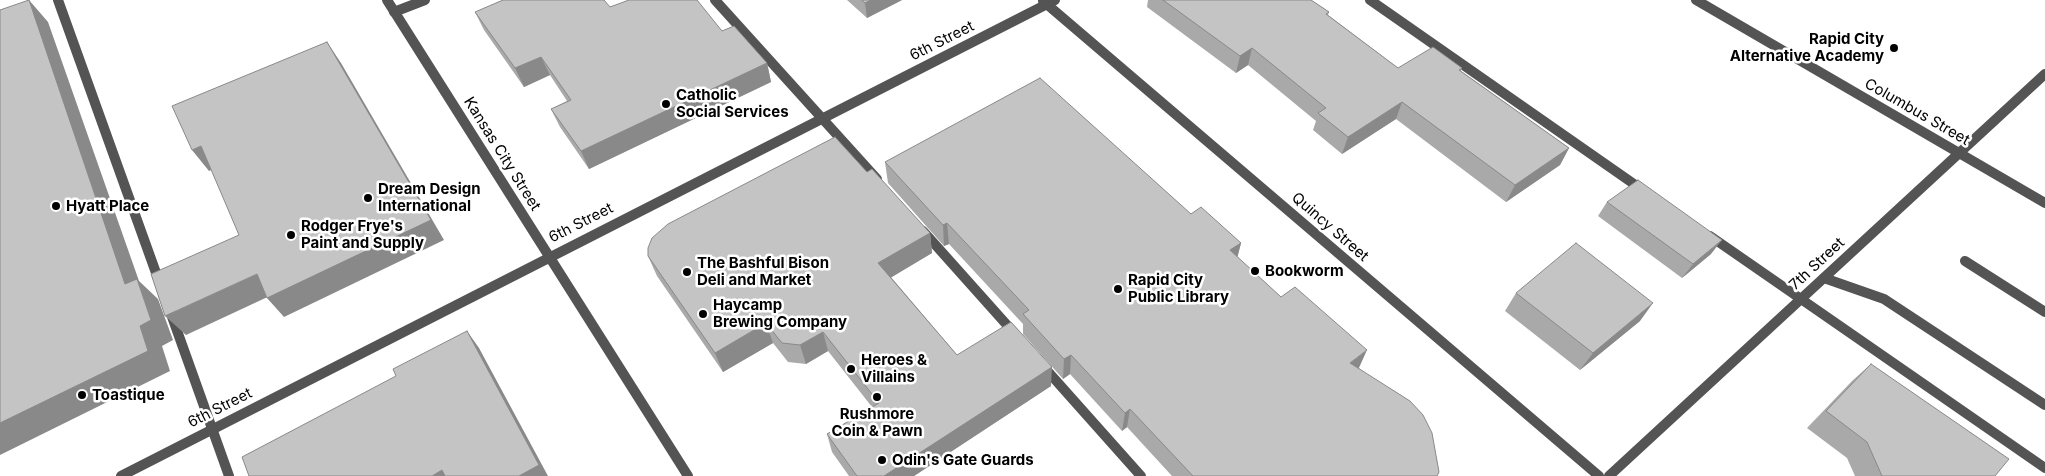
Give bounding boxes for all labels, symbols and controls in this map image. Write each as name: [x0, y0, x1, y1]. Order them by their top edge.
street label: 6th Street: [907, 17, 977, 65]
place label: Rapid City Alternative Academy: [1730, 30, 1884, 65]
marker: Rapid City Alternative Academy: [1888, 42, 1900, 54]
street label: Columbus Street: [1861, 75, 1973, 149]
place label: Catholic Social Services: [676, 86, 789, 121]
street label: Kansas City Street: [460, 94, 544, 214]
marker: Catholic Social Services: [660, 98, 672, 110]
place label: Dream Design International: [378, 180, 481, 215]
street label: Quincy Street: [1288, 189, 1372, 265]
marker: Dream Design International: [362, 192, 374, 204]
place label: Hyatt Place: [66, 197, 149, 215]
street label: 6th Street: [546, 199, 616, 247]
marker: Hyatt Place: [50, 200, 62, 212]
place label: Rodger Frye's Paint and Supply: [301, 217, 424, 252]
marker: Rodger Frye's Paint and Supply: [285, 229, 297, 241]
street label: 7th Street: [1786, 234, 1848, 294]
place label: The Bashful Bison Deli and Market: [697, 254, 829, 289]
place label: Bookworm: [1265, 262, 1344, 280]
marker: Bookworm: [1249, 265, 1261, 277]
marker: The Bashful Bison Deli and Market: [681, 266, 693, 278]
place label: Rapid City Public Library: [1128, 271, 1229, 306]
marker: Rapid City Public Library: [1112, 283, 1124, 295]
place label: Haycamp Brewing Company: [713, 296, 847, 331]
marker: Haycamp Brewing Company: [697, 308, 709, 320]
place label: Heroes & Villains: [861, 351, 927, 386]
marker: Heroes & Villains: [845, 363, 857, 375]
street label: 6th Street: [185, 384, 255, 432]
place label: Toastique: [92, 386, 165, 404]
marker: Toastique: [76, 389, 88, 401]
marker: Rushmore Coin & Pawn: [871, 391, 883, 403]
place label: Rushmore Coin & Pawn: [831, 405, 923, 440]
place label: Odin's Gate Guards: [892, 451, 1034, 469]
marker: Odin's Gate Guards: [876, 454, 888, 466]

